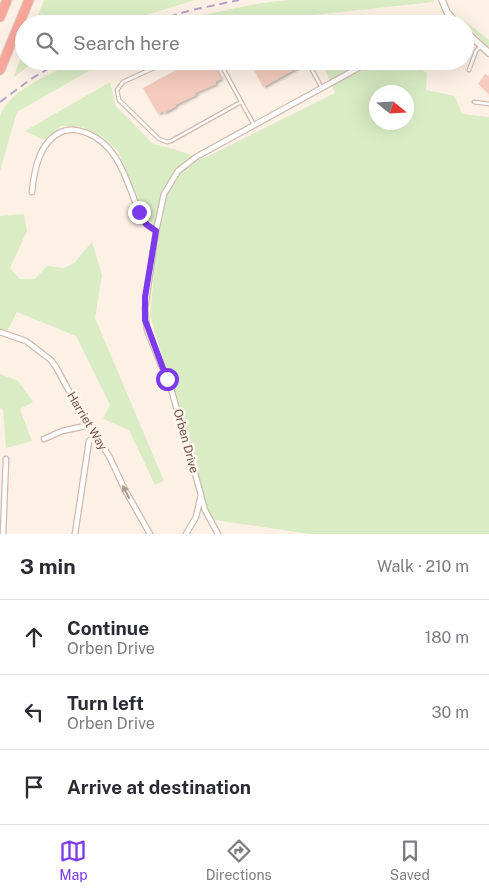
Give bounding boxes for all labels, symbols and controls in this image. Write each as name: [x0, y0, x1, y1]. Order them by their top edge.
search box: [15, 15, 474, 70]
icon: search: [33, 29, 61, 57]
text: Search here: [73, 32, 180, 54]
north arrow: [369, 85, 414, 130]
route end: [128, 201, 151, 224]
route start: [156, 368, 179, 391]
street label: Harriet Way: [64, 389, 110, 453]
street label: Orben Drive: [171, 407, 201, 475]
one-way arrow: [122, 484, 130, 499]
text: 3 min: [20, 554, 76, 579]
text: Walk · 210 m: [377, 557, 469, 576]
text: Continue: [67, 617, 149, 639]
icon: ahead: [20, 623, 48, 651]
text: 180 m: [425, 628, 469, 647]
text: Orben Drive: [67, 639, 155, 658]
text: Turn left: [67, 692, 144, 714]
icon: left: [20, 698, 48, 726]
text: 30 m: [432, 703, 469, 722]
text: Orben Drive: [67, 714, 155, 733]
icon: arrive: [20, 773, 48, 801]
text: Arrive at destination: [67, 776, 251, 798]
tab: Map: [59, 837, 88, 883]
tab: Directions: [206, 837, 272, 883]
tab: Saved: [390, 837, 430, 883]

